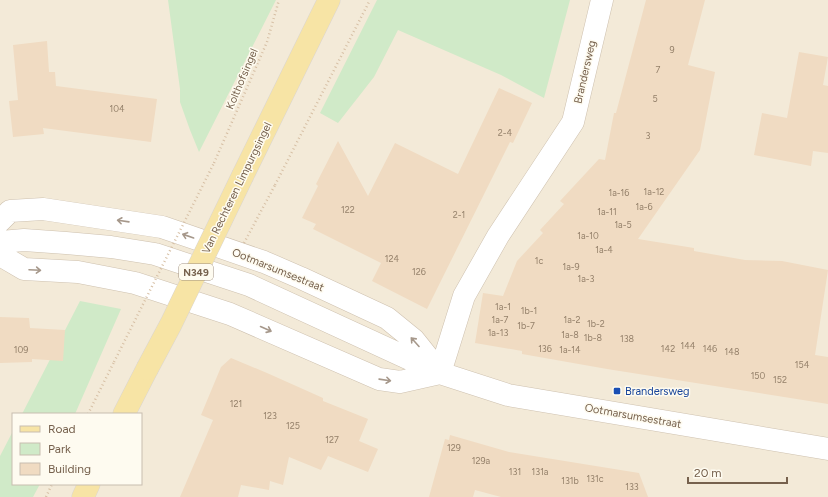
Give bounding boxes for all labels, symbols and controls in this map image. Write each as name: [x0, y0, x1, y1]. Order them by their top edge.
street label: Brandersweg: [571, 39, 599, 105]
house number: 9: [669, 44, 675, 55]
street label: Kolthofsingel: [223, 47, 261, 111]
house number: 7: [656, 64, 661, 75]
house number: 5: [652, 93, 658, 104]
house number: 104: [109, 103, 125, 114]
street label: Van Rechteren Limpurgsingel: [199, 120, 275, 256]
house number: 2-4: [498, 127, 513, 138]
house number: 3: [646, 130, 651, 141]
house number: 1a-12: [644, 186, 664, 197]
house number: 1a-16: [609, 187, 629, 198]
house number: 1a-6: [635, 201, 653, 212]
house number: 122: [341, 204, 355, 215]
house number: 1a-11: [597, 206, 617, 217]
house number: 2-1: [453, 209, 465, 220]
one-way arrow: [117, 217, 130, 225]
house number: 1a-5: [614, 219, 632, 230]
house number: 1a-10: [577, 230, 599, 241]
one-way arrow: [182, 231, 194, 239]
house number: 1a-4: [595, 244, 613, 255]
street label: Ootmarsumsestraat: [230, 246, 326, 294]
house number: 124: [385, 253, 400, 264]
house number: 1c: [535, 255, 543, 266]
house number: 1a-9: [562, 261, 580, 272]
road number: N349: [179, 264, 213, 280]
one-way arrow: [28, 266, 41, 273]
house number: 126: [412, 266, 426, 277]
house number: 1a-3: [578, 273, 595, 284]
house number: 1a-1: [495, 301, 511, 312]
house number: 1b-1: [521, 305, 537, 316]
house number: 1a-7: [492, 314, 509, 325]
house number: 1a-2: [563, 314, 581, 325]
house number: 1b-2: [587, 318, 605, 329]
house number: 1b-7: [517, 320, 535, 331]
one-way arrow: [259, 326, 271, 333]
house number: 1a-13: [488, 327, 508, 338]
house number: 1a-8: [561, 329, 579, 340]
house number: 1b-8: [584, 332, 603, 343]
house number: 138: [620, 333, 635, 344]
one-way arrow: [411, 337, 420, 347]
house number: 144: [681, 340, 696, 351]
house number: 136: [538, 343, 552, 354]
house number: 142: [661, 343, 675, 354]
house number: 146: [703, 343, 717, 354]
house number: 109: [14, 344, 28, 355]
house number: 1a-14: [559, 344, 581, 355]
house number: 148: [725, 346, 740, 357]
house number: 154: [795, 359, 810, 370]
house number: 150: [751, 370, 766, 381]
house number: 152: [773, 374, 787, 385]
one-way arrow: [378, 376, 391, 384]
place label: Brandersweg: [625, 385, 689, 398]
marker: Brandersweg: [612, 386, 622, 396]
house number: 121: [230, 398, 242, 409]
street label: Ootmarsumsestraat: [584, 401, 682, 431]
house number: 123: [263, 410, 277, 421]
legend: [12, 413, 142, 485]
house number: 125: [286, 420, 300, 431]
text: Road: [48, 422, 76, 436]
house number: 127: [325, 434, 339, 445]
text: Park: [48, 442, 71, 456]
house number: 129: [447, 442, 461, 453]
house number: 129a: [472, 455, 491, 466]
scale bar: [688, 459, 787, 485]
text: Building: [48, 462, 91, 476]
house number: 131: [509, 466, 521, 477]
house number: 131a: [532, 466, 549, 477]
text: 20 m: [694, 466, 722, 480]
house number: 131c: [586, 473, 604, 484]
house number: 131b: [561, 475, 579, 486]
house number: 133: [625, 481, 639, 492]

